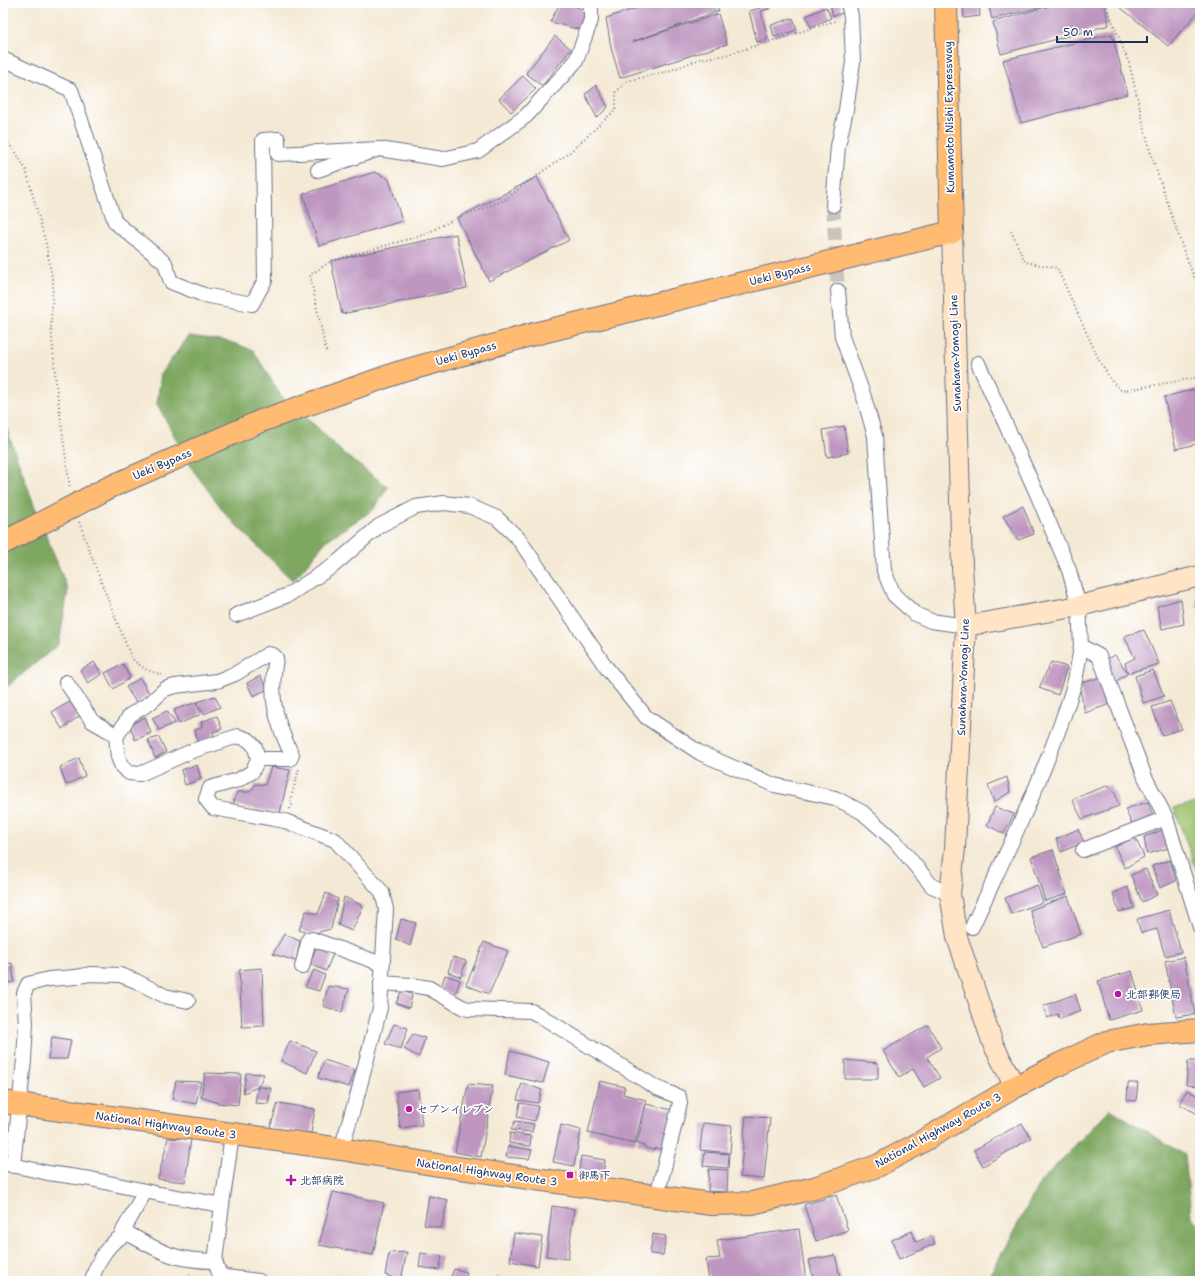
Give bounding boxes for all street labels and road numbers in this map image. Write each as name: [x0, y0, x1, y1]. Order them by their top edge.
street label: Kumamoto Nishi Expressway: [941, 41, 958, 193]
street label: Ueki Bypass: [748, 260, 812, 289]
street label: Sunahara-Yomogi Line: [946, 294, 965, 412]
street label: Ueki Bypass: [434, 338, 498, 369]
street label: Ueki Bypass: [130, 445, 194, 484]
street label: Sunahara-Yomogi Line: [954, 618, 973, 736]
street label: National Highway Route 3: [872, 1089, 1004, 1172]
street label: National Highway Route 3: [94, 1108, 237, 1143]
street label: National Highway Route 3: [415, 1155, 558, 1190]

